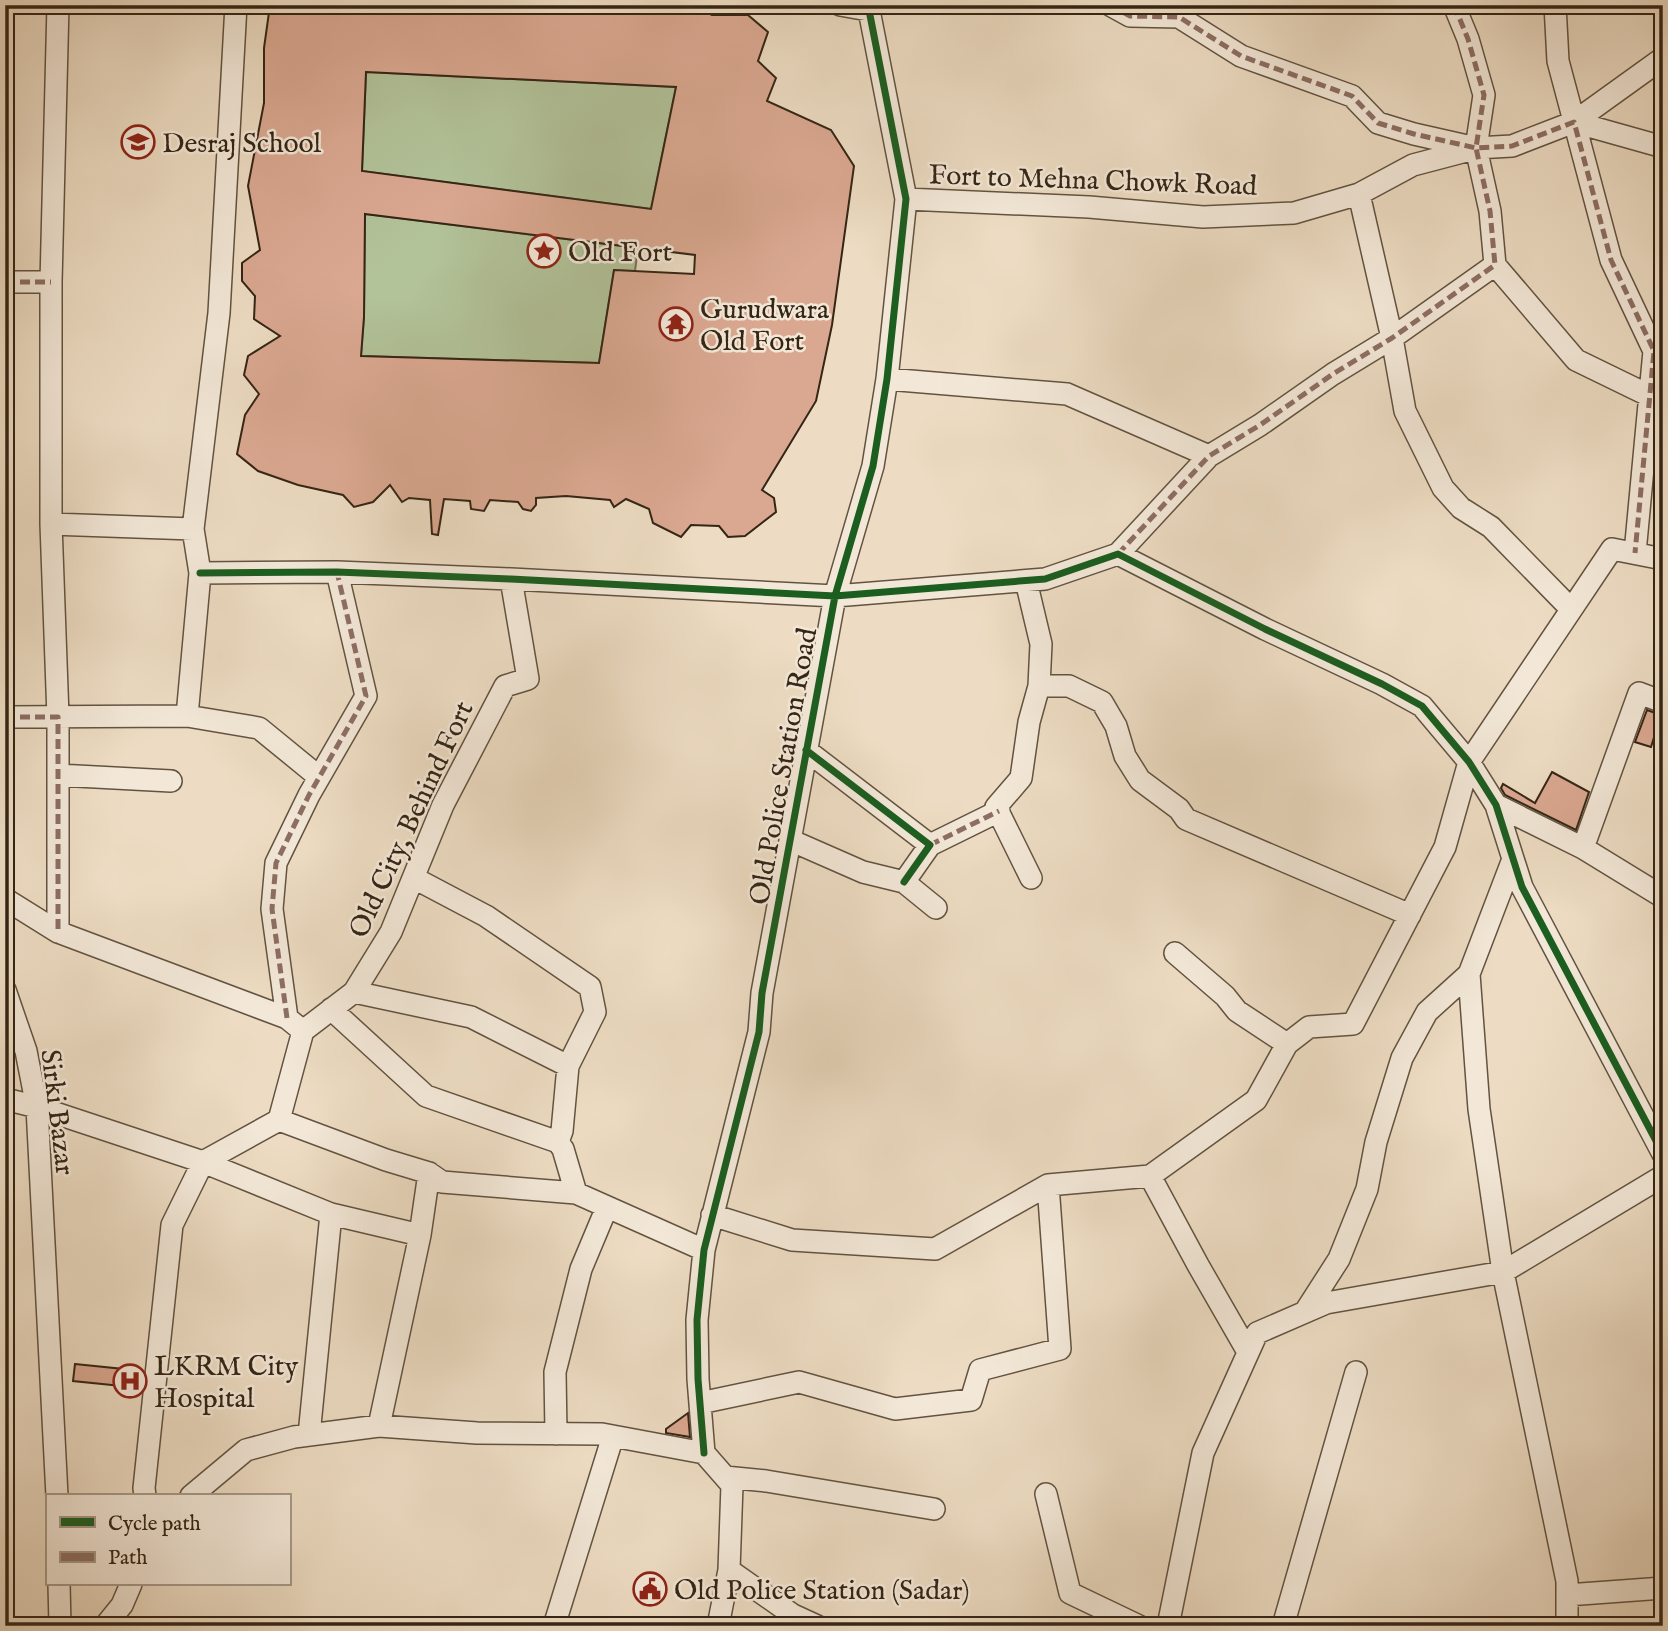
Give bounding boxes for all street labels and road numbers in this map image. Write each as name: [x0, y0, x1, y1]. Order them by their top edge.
street label: Fort to Mehna Chowk Road: [928, 158, 1258, 205]
street label: Old Police Station Road: [743, 625, 826, 908]
street label: Old City, Behind Fort: [342, 696, 483, 944]
street label: Sirki Bazar: [31, 1047, 82, 1177]

